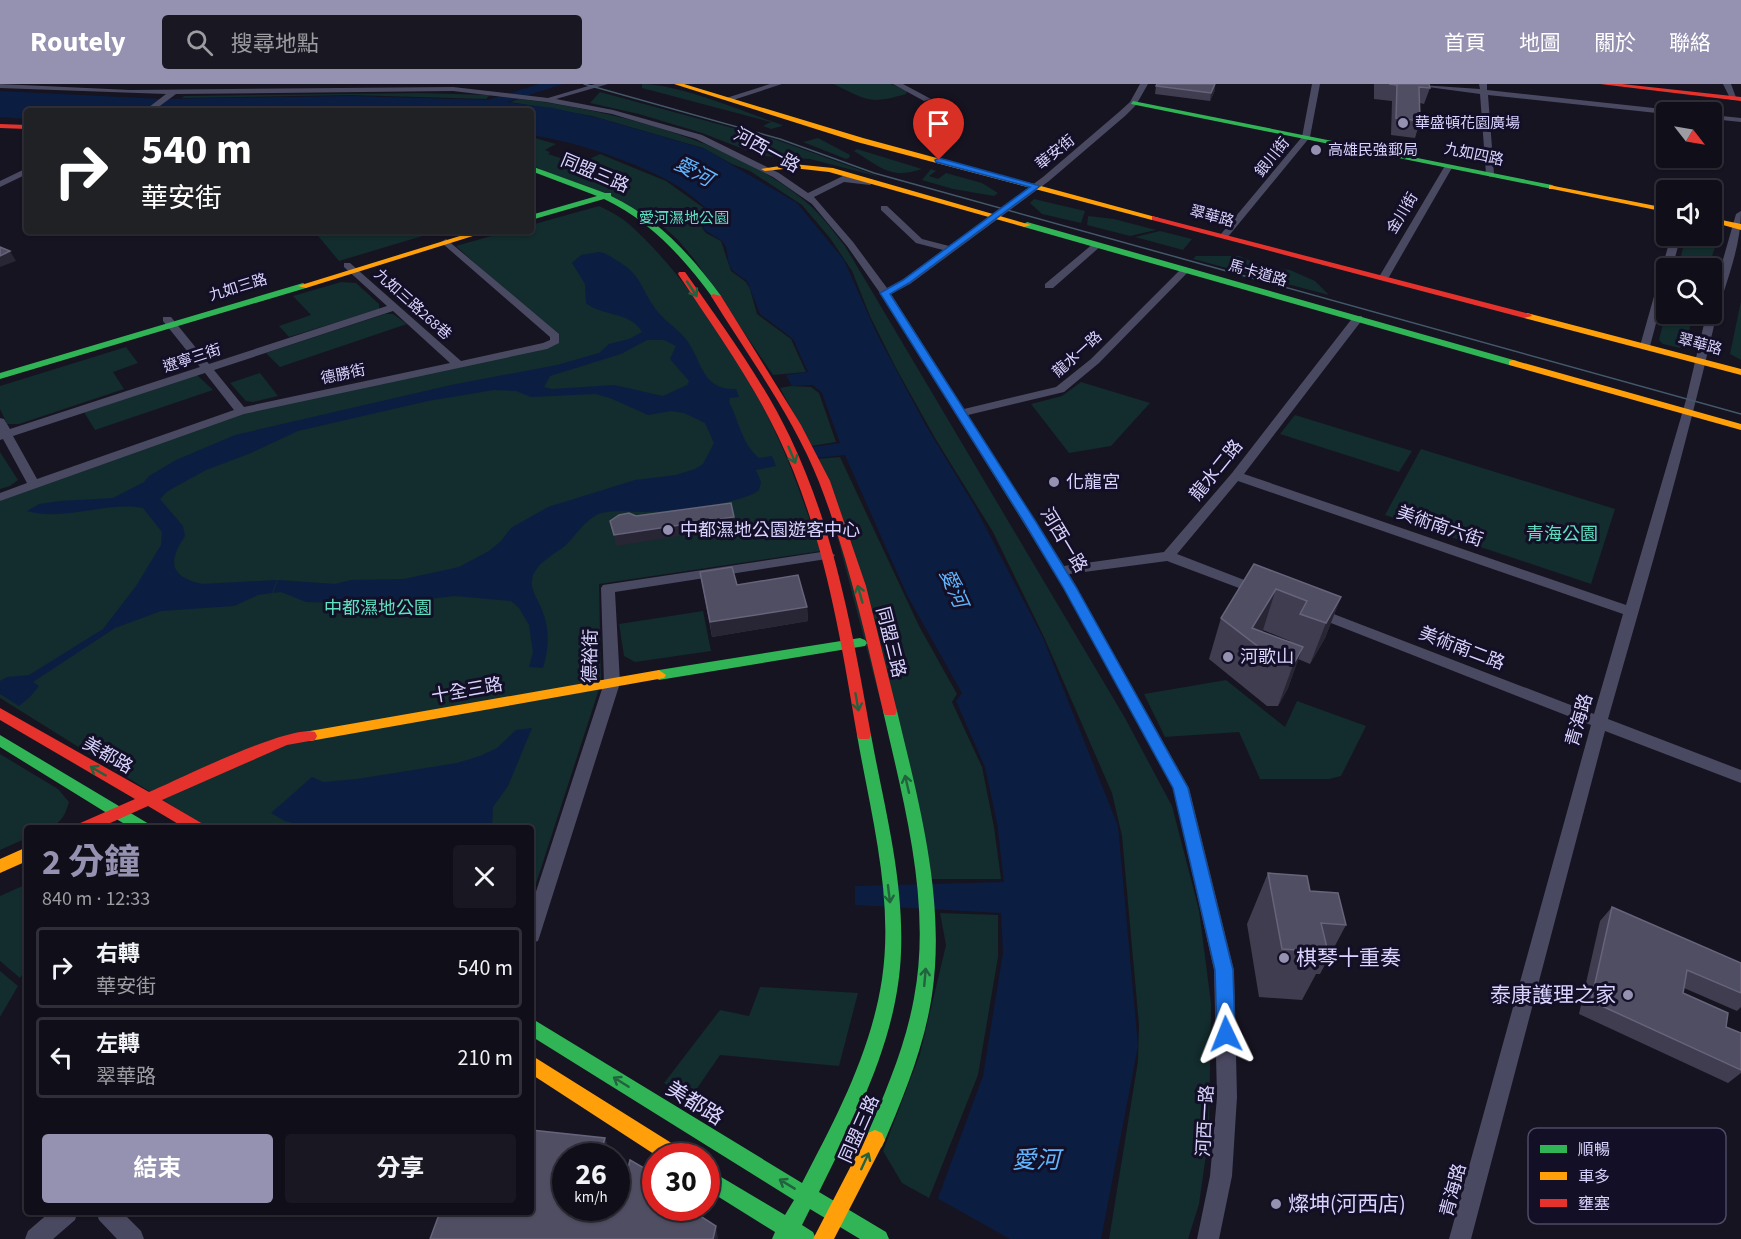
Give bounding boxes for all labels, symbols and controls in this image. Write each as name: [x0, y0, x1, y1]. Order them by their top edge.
search box: [162, 15, 582, 69]
text: Routely: [30, 22, 126, 62]
icon: search: [183, 26, 216, 59]
text: 搜尋地點: [231, 28, 319, 60]
text: 首頁: [1444, 28, 1486, 58]
text: 地圖: [1519, 28, 1561, 58]
text: 關於: [1594, 28, 1636, 58]
text: 聯絡: [1669, 28, 1711, 58]
pin: [913, 98, 964, 160]
north arrow: [1656, 102, 1722, 168]
map controls: [1656, 102, 1722, 324]
icon: arrive: [922, 107, 955, 140]
place label: 華盛頓花園廣場: [1415, 113, 1520, 134]
marker: 華盛頓花園廣場: [1396, 116, 1410, 130]
text: 540 m: [141, 120, 252, 180]
street label: 河西一路: [729, 122, 804, 179]
street label: 華安街: [1031, 130, 1079, 175]
icon: right: [42, 132, 120, 210]
street label: 銀川街: [1250, 133, 1295, 181]
street label: 九如四路: [1442, 138, 1505, 171]
place label: 高雄民強郵局: [1328, 140, 1418, 161]
marker: 高雄民強郵局: [1309, 143, 1323, 157]
street label: 同盟三路: [557, 148, 633, 199]
water label: 愛河: [669, 150, 721, 196]
text: 華安街: [141, 179, 222, 218]
button: sound: [1656, 180, 1722, 246]
street label: 金川街: [1382, 189, 1423, 238]
street label: 翠華路: [1187, 201, 1236, 232]
park label: 愛河濕地公園: [639, 208, 729, 229]
street label: 馬卡道路: [1226, 255, 1290, 292]
button: search: [1656, 258, 1722, 324]
street label: 九如三路268巷: [369, 264, 456, 345]
street label: 九如三路: [206, 269, 270, 306]
one-way arrow: [686, 280, 698, 296]
street label: 龍水一路: [1048, 326, 1107, 382]
street label: 翠華路: [1675, 329, 1724, 360]
street label: 遼寧三街: [160, 339, 224, 378]
street label: 德勝街: [319, 360, 367, 389]
street label: 龍水二路: [1184, 434, 1249, 506]
one-way arrow: [787, 446, 798, 464]
place label: 化龍宮: [1066, 470, 1120, 495]
marker: 化龍宮: [1047, 475, 1061, 489]
street label: 美術南六街: [1393, 500, 1486, 553]
street label: 河西一路: [1034, 503, 1093, 578]
place label: 中都濕地公園遊客中心: [680, 518, 860, 543]
park label: 青海公園: [1526, 522, 1598, 547]
marker: 中都濕地公園遊客中心: [661, 523, 675, 537]
water label: 愛河: [932, 564, 976, 616]
one-way arrow: [854, 585, 865, 604]
park label: 中都濕地公園: [324, 596, 432, 621]
street label: 同盟三路: [870, 604, 911, 680]
street label: 美術南二路: [1415, 621, 1508, 676]
street label: 德裕街: [578, 629, 603, 683]
place label: 河歌山: [1240, 645, 1294, 670]
marker: 河歌山: [1221, 650, 1235, 664]
street label: 十全三路: [429, 672, 505, 709]
street label: 青海路: [1560, 691, 1599, 750]
one-way arrow: [852, 692, 863, 711]
street label: 美都路: [78, 731, 137, 780]
one-way arrow: [90, 764, 107, 776]
one-way arrow: [901, 774, 913, 793]
text: 2 分鐘: [42, 837, 140, 888]
button: close: [453, 845, 516, 908]
one-way arrow: [884, 884, 895, 904]
text: 840 m · 12:33: [42, 885, 150, 913]
text: 右轉: [96, 938, 140, 970]
place label: 棋琴十重奏: [1296, 943, 1401, 973]
icon: right: [45, 951, 78, 984]
marker: 棋琴十重奏: [1277, 951, 1291, 965]
text: 540 m: [458, 952, 513, 984]
one-way arrow: [920, 967, 931, 987]
text: 華安街: [96, 973, 156, 1001]
place label: 泰康護理之家: [1490, 980, 1616, 1010]
marker: 泰康護理之家: [1621, 988, 1635, 1002]
position arrow: [1194, 1002, 1258, 1066]
text: 左轉: [96, 1028, 140, 1060]
icon: left: [45, 1041, 78, 1074]
text: 210 m: [458, 1042, 513, 1074]
text: 翠華路: [96, 1063, 156, 1091]
street label: 美都路: [660, 1074, 730, 1132]
one-way arrow: [613, 1076, 630, 1088]
street label: 河西一路: [1191, 1084, 1220, 1158]
street label: 同盟三路: [833, 1091, 886, 1167]
legend: [1528, 1128, 1726, 1224]
button: 結束: [42, 1134, 273, 1203]
button: 分享: [285, 1134, 516, 1203]
text: 順暢: [1578, 1139, 1610, 1161]
speed limit sign: 30: [642, 1143, 720, 1221]
water label: 愛河: [1012, 1143, 1064, 1178]
text: 26: [575, 1153, 607, 1196]
one-way arrow: [859, 1153, 871, 1171]
street label: 青海路: [1434, 1161, 1473, 1219]
text: 車多: [1578, 1166, 1610, 1188]
one-way arrow: [779, 1178, 796, 1190]
text: km/h: [574, 1187, 608, 1208]
place label: 燦坤(河西店): [1288, 1189, 1406, 1219]
text: 壅塞: [1578, 1193, 1610, 1215]
marker: 燦坤(河西店): [1269, 1197, 1283, 1211]

